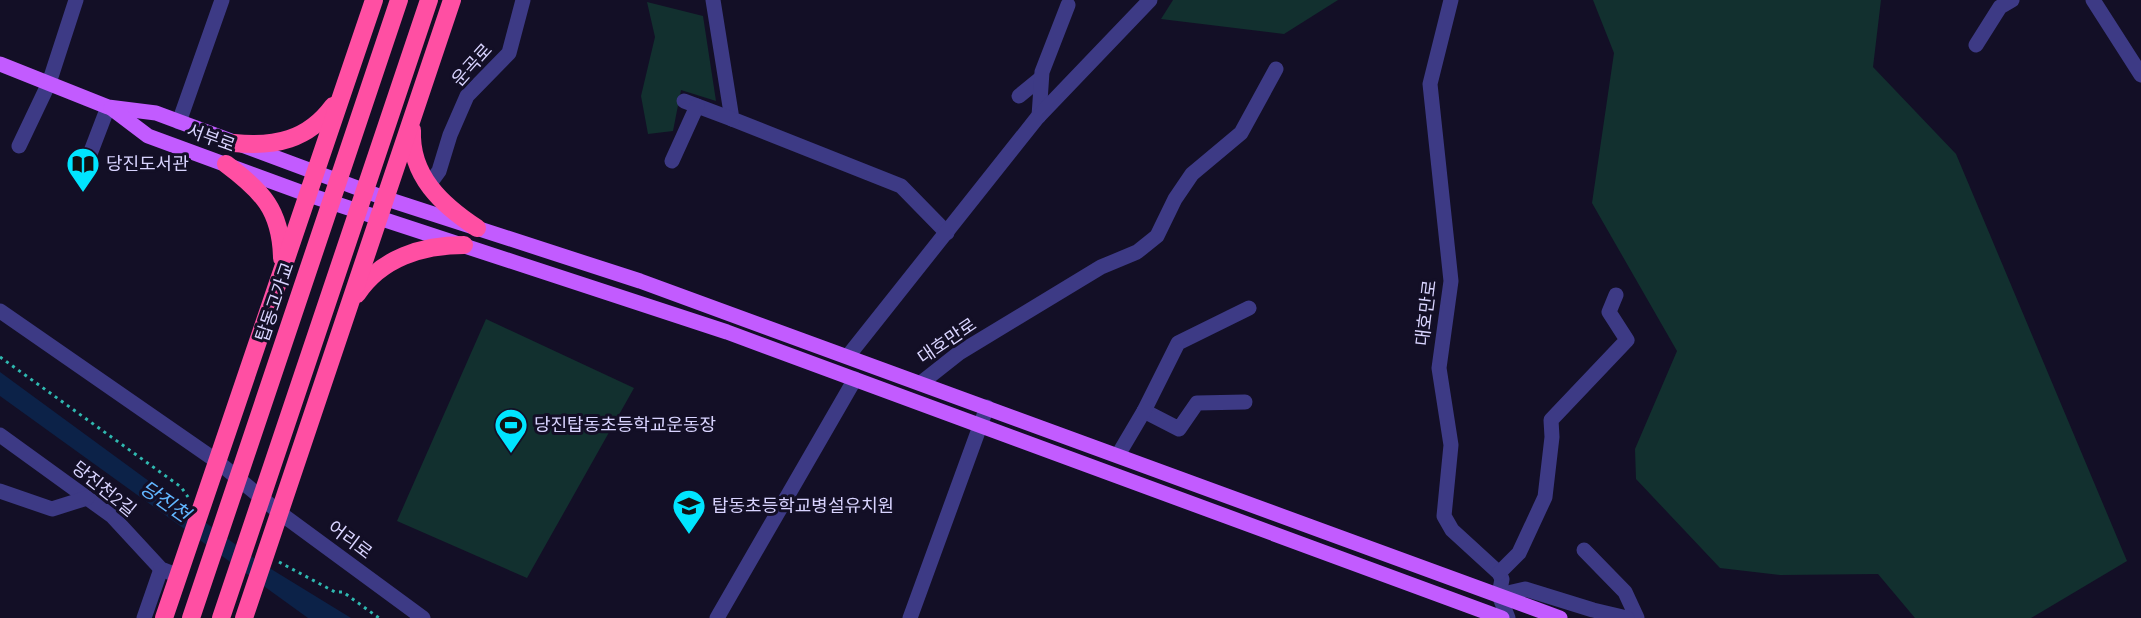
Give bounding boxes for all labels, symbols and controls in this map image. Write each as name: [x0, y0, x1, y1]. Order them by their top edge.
street label: 운곡로: [446, 39, 496, 90]
street label: 서부로: [184, 118, 238, 156]
library icon: 당진도서관: [65, 146, 101, 193]
place label: 당진도서관: [106, 152, 189, 174]
street label: 탑동고가교: [250, 259, 298, 344]
street label: 대호만로: [1410, 279, 1440, 347]
street label: 대호만로: [913, 313, 980, 368]
sports icon: 당진탑동초등학교운동장: [493, 407, 529, 454]
place label: 당진탑동초등학교운동장: [534, 413, 716, 435]
street label: 당진천2길: [68, 456, 141, 521]
water label: 당진천: [136, 475, 197, 527]
school or university icon: 탑동초등학교병설유치원: [671, 488, 707, 535]
place label: 탑동초등학교병설유치원: [712, 494, 894, 516]
street label: 어리로: [324, 515, 377, 563]

